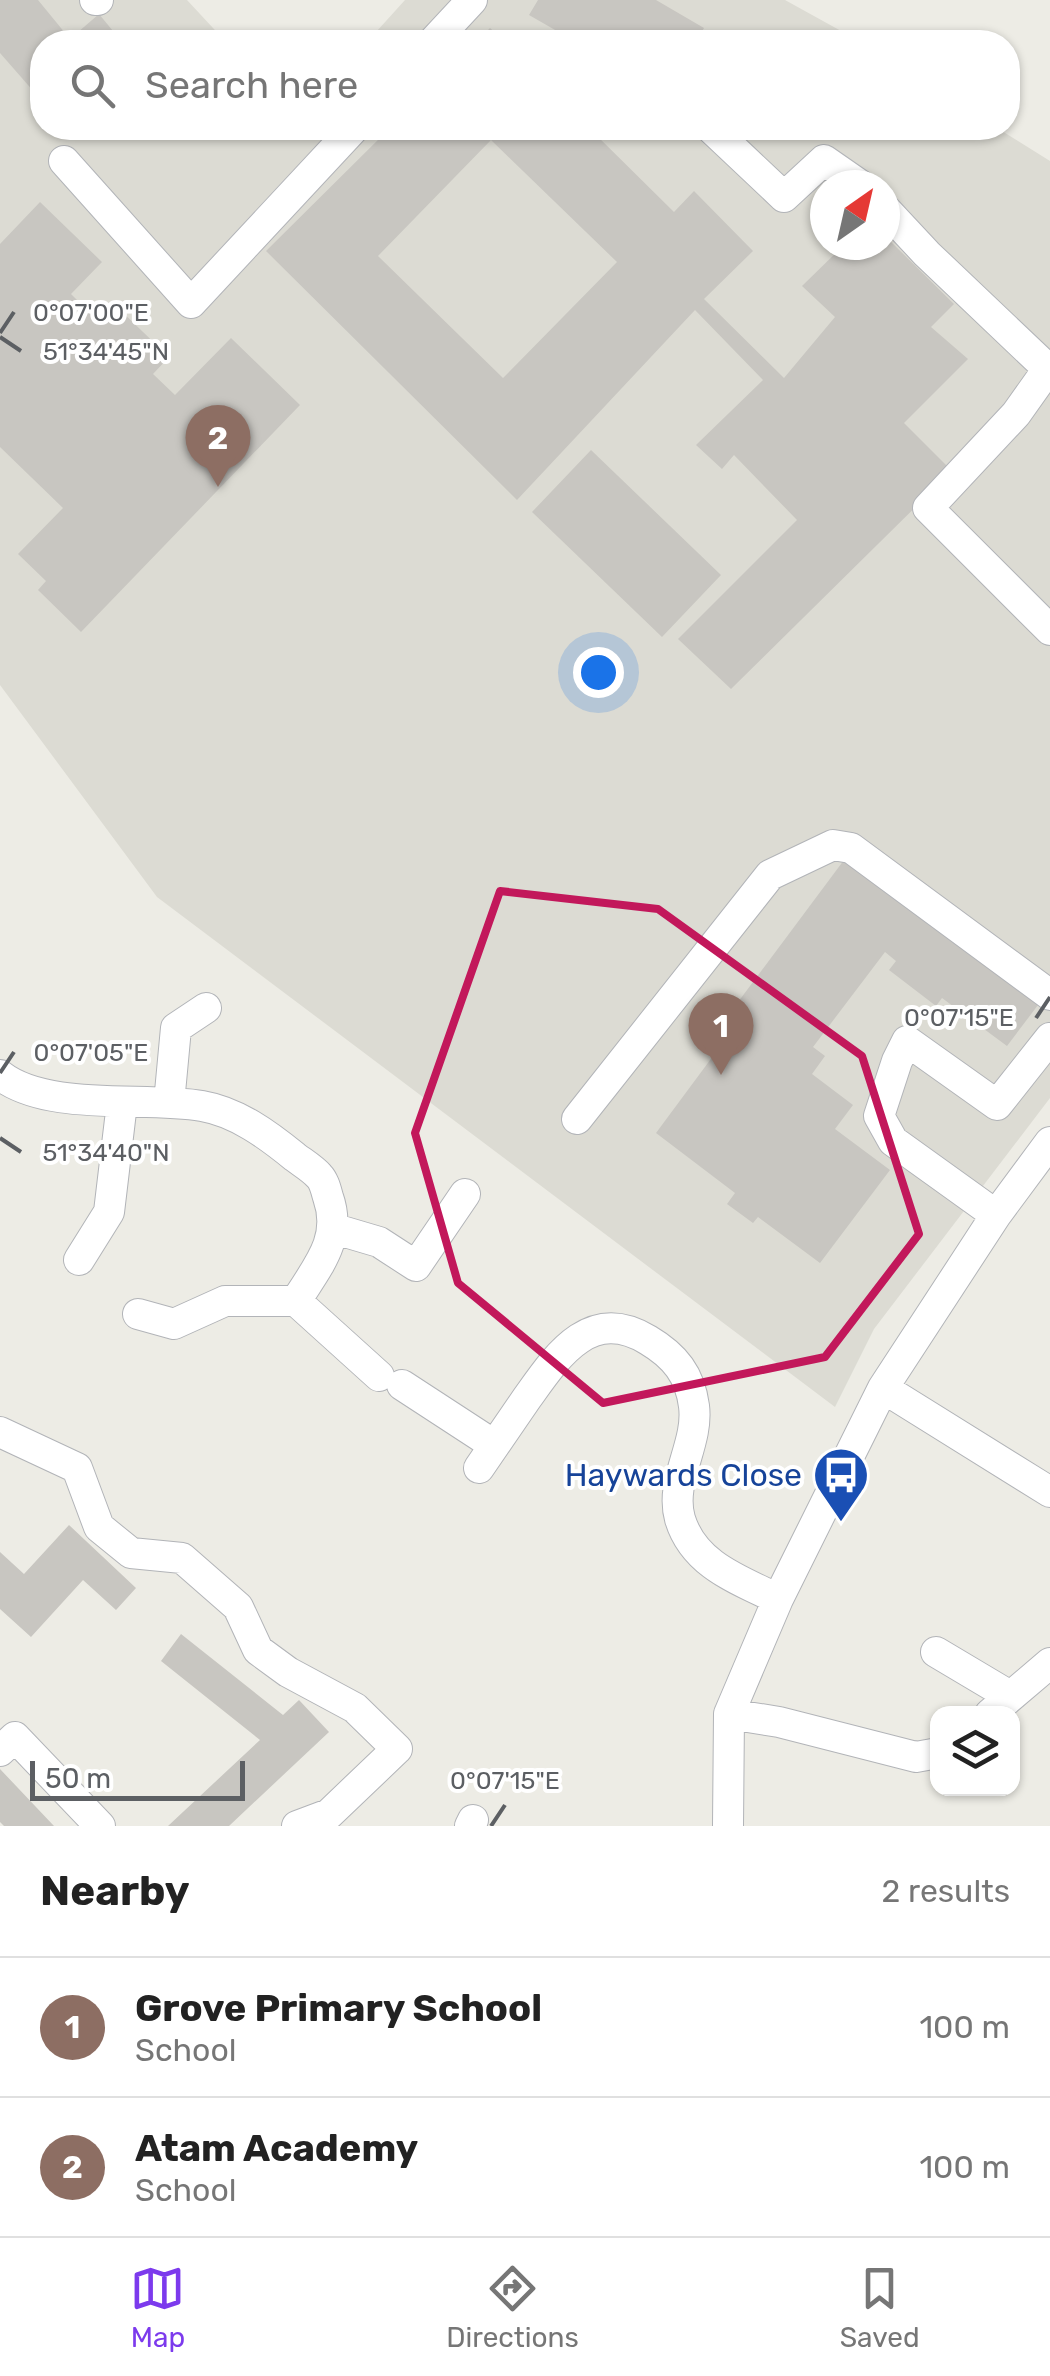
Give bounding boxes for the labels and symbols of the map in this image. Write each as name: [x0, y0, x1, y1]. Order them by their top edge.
north arrow: [810, 170, 900, 260]
text: 0°07'00"E: [33, 298, 149, 327]
text: 51°34'45"N: [43, 337, 169, 366]
pin: 2: [186, 404, 250, 487]
your location: [573, 647, 624, 698]
pin: 1: [688, 992, 754, 1075]
text: 0°07'15"E: [904, 1003, 1014, 1032]
text: 0°07'05"E: [34, 1038, 148, 1067]
text: 51°34'40"N: [42, 1138, 170, 1167]
bus stop icon: Haywards Close: [811, 1445, 871, 1524]
place label: Haywards Close: [565, 1456, 802, 1494]
scale bar: [30, 1756, 245, 1800]
text: 0°07'15"E: [450, 1766, 560, 1795]

